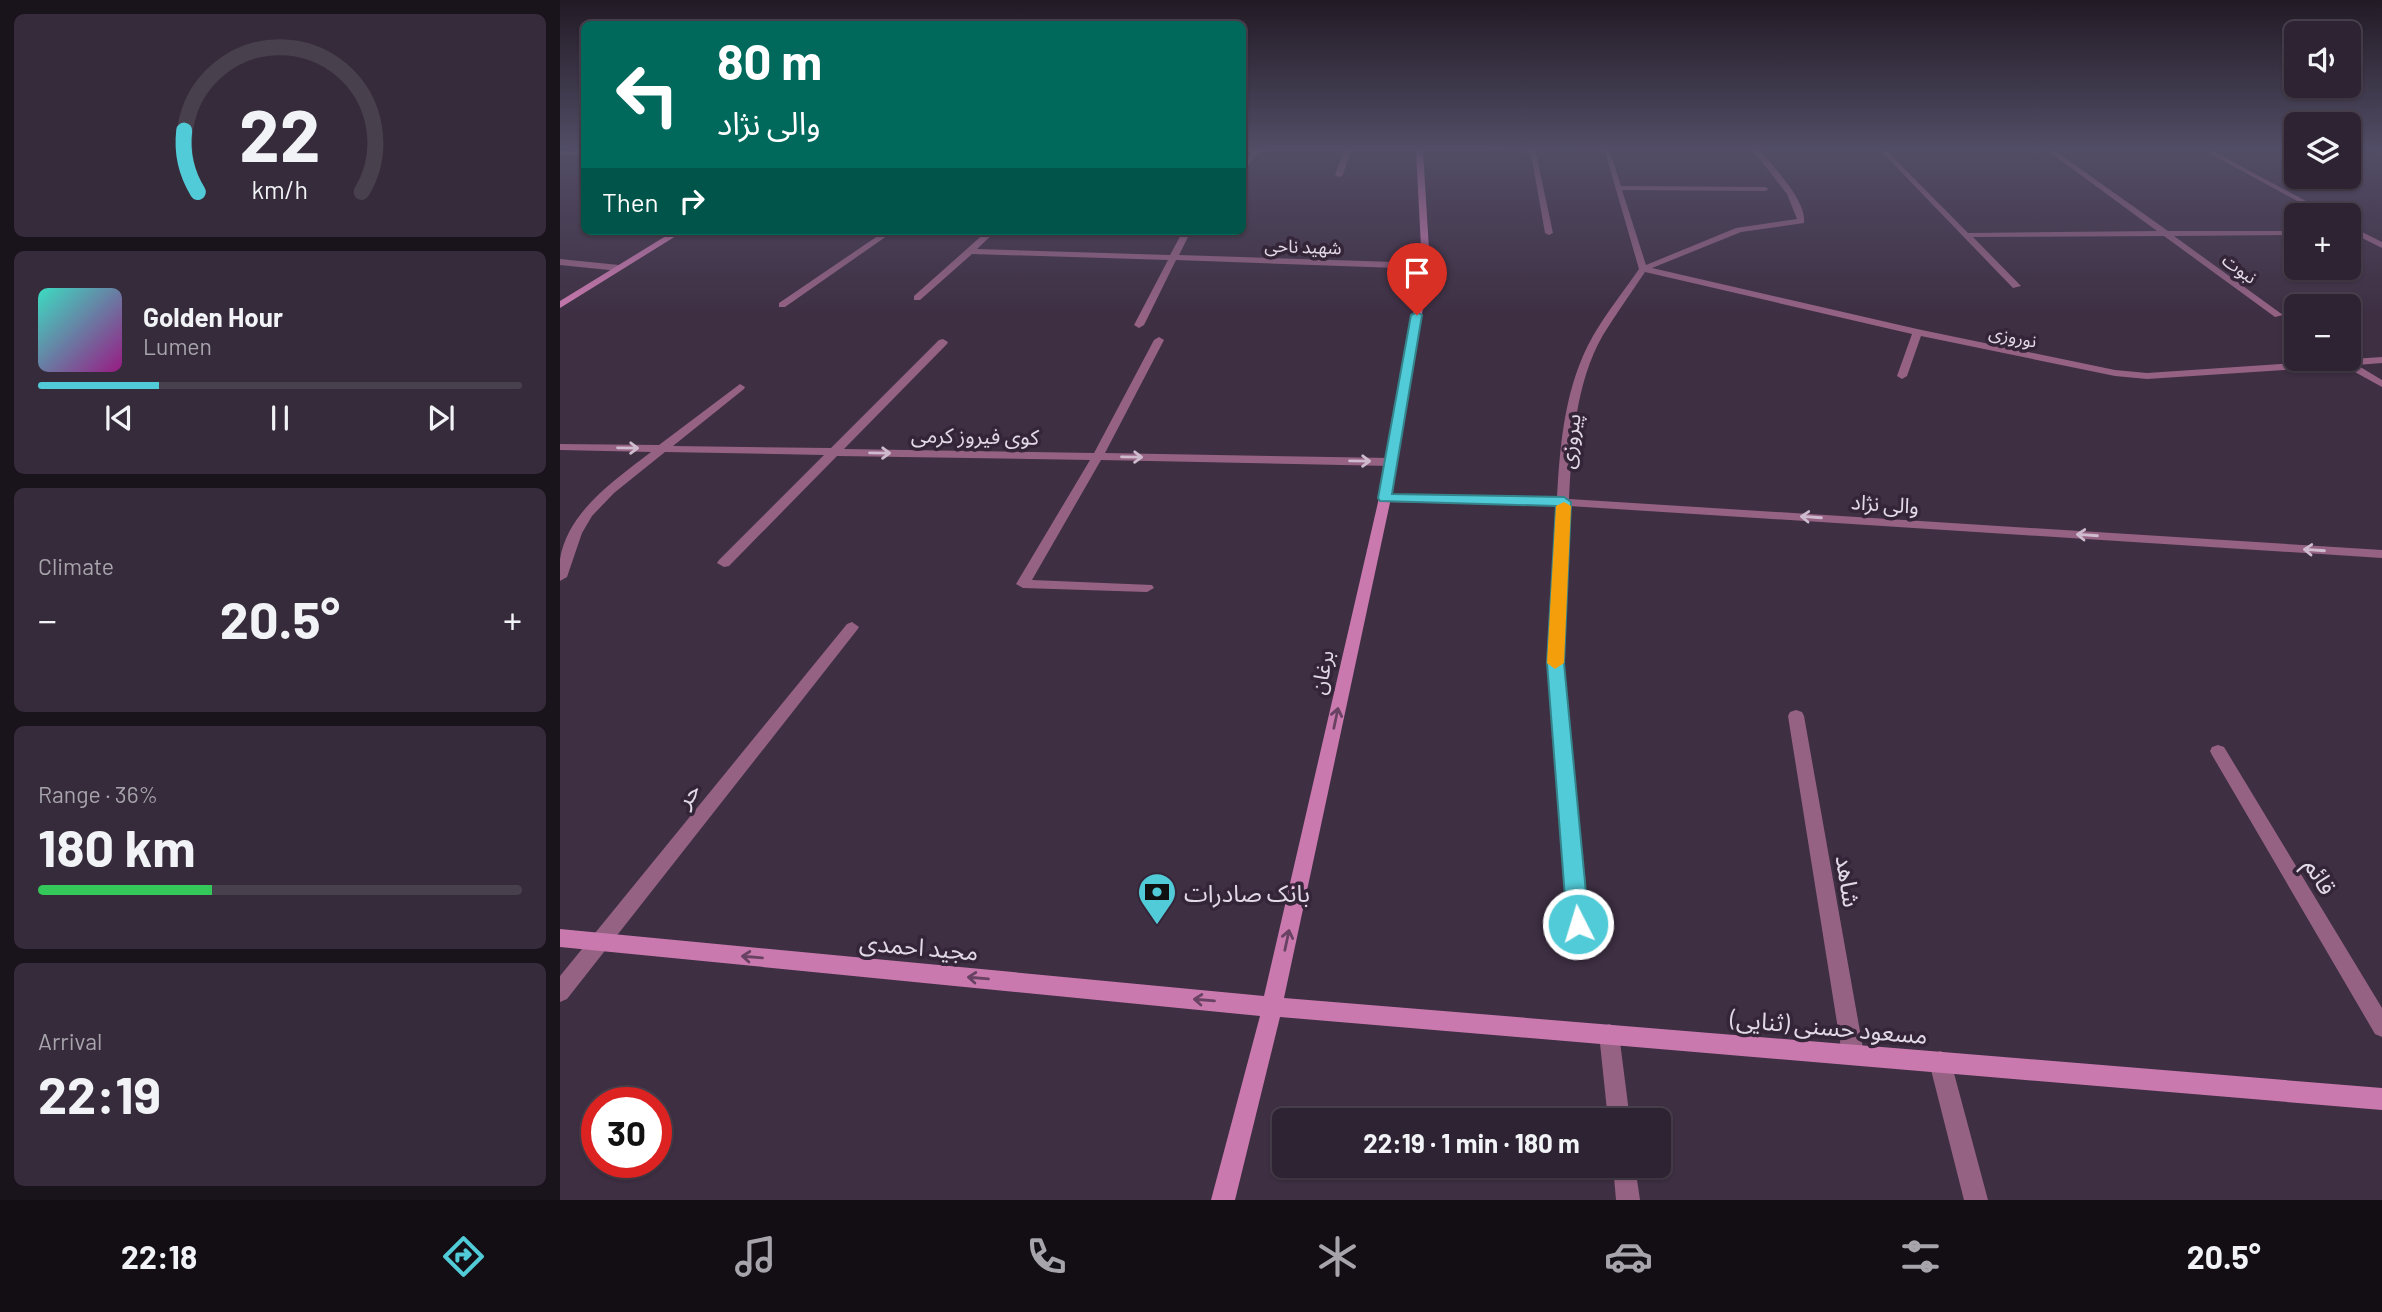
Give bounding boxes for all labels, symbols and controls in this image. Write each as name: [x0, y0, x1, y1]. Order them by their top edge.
map controls: [2284, 21, 2361, 371]
button: sound: [2284, 21, 2361, 98]
text: 80 m: [717, 31, 822, 90]
icon: left: [602, 49, 693, 140]
text: 22: [239, 89, 321, 177]
text: والی نژاد: [717, 103, 821, 141]
button: layers: [2284, 112, 2361, 189]
text: km/h: [252, 173, 308, 203]
icon: right: [673, 182, 711, 220]
text: Then: [602, 186, 659, 217]
button: +: [2284, 203, 2361, 280]
street label: شهید ناحی: [1264, 234, 1342, 259]
pin: [1387, 243, 1447, 315]
street label: نبوت: [2218, 248, 2262, 289]
icon: arrive: [1398, 254, 1436, 292]
button: −: [2284, 294, 2361, 371]
text: Golden Hour: [143, 301, 283, 332]
street label: نوروزی: [1987, 320, 2039, 353]
text: Lumen: [143, 332, 212, 360]
icon: previous: [100, 399, 138, 437]
icon: pause: [261, 399, 299, 437]
icon: next: [422, 399, 460, 437]
street label: پیروزی: [1553, 412, 1587, 470]
street label: کوی فیروز کرمی: [911, 421, 1040, 450]
one-way arrow: [616, 442, 639, 455]
one-way arrow: [868, 446, 891, 460]
one-way arrow: [1120, 450, 1143, 464]
one-way arrow: [1348, 455, 1371, 468]
street label: والی نژاد: [1850, 488, 1920, 519]
one-way arrow: [1800, 511, 1823, 524]
one-way arrow: [2076, 528, 2099, 541]
one-way arrow: [2303, 543, 2326, 556]
text: Climate: [38, 552, 114, 580]
text: 20.5°: [220, 587, 340, 649]
text: −: [38, 596, 57, 642]
text: +: [503, 596, 522, 642]
street label: برغان: [1304, 648, 1339, 697]
one-way arrow: [1330, 707, 1343, 730]
street label: حر: [668, 776, 706, 814]
text: Range · 36%: [38, 780, 158, 808]
text: 180 km: [38, 815, 196, 877]
street label: قائم: [2295, 852, 2343, 902]
street label: شاهد: [1831, 853, 1867, 909]
bank icon: بانک صادرات: [1136, 871, 1178, 926]
place label: بانک صادرات: [1184, 878, 1310, 908]
position arrow: [1541, 887, 1615, 961]
street label: مجید احمدی: [858, 926, 980, 967]
one-way arrow: [1281, 929, 1294, 952]
one-way arrow: [741, 950, 763, 963]
one-way arrow: [967, 972, 990, 985]
one-way arrow: [1194, 993, 1216, 1006]
street label: مسعود حسنی (ثنایی): [1728, 1003, 1929, 1050]
text: Arrival: [38, 1027, 102, 1055]
text: 22:19: [38, 1062, 161, 1124]
speed limit sign: 30: [581, 1087, 672, 1178]
text: 22:19 · 1 min · 180 m: [1363, 1127, 1580, 1158]
icon: directions: [439, 1232, 488, 1281]
icon: music: [731, 1232, 780, 1281]
icon: phone: [1022, 1232, 1071, 1281]
icon: climate: [1313, 1232, 1362, 1281]
icon: car: [1604, 1232, 1653, 1281]
icon: filters: [1896, 1232, 1945, 1281]
text: 22:18: [121, 1237, 197, 1275]
text: 20.5°: [2187, 1237, 2261, 1275]

